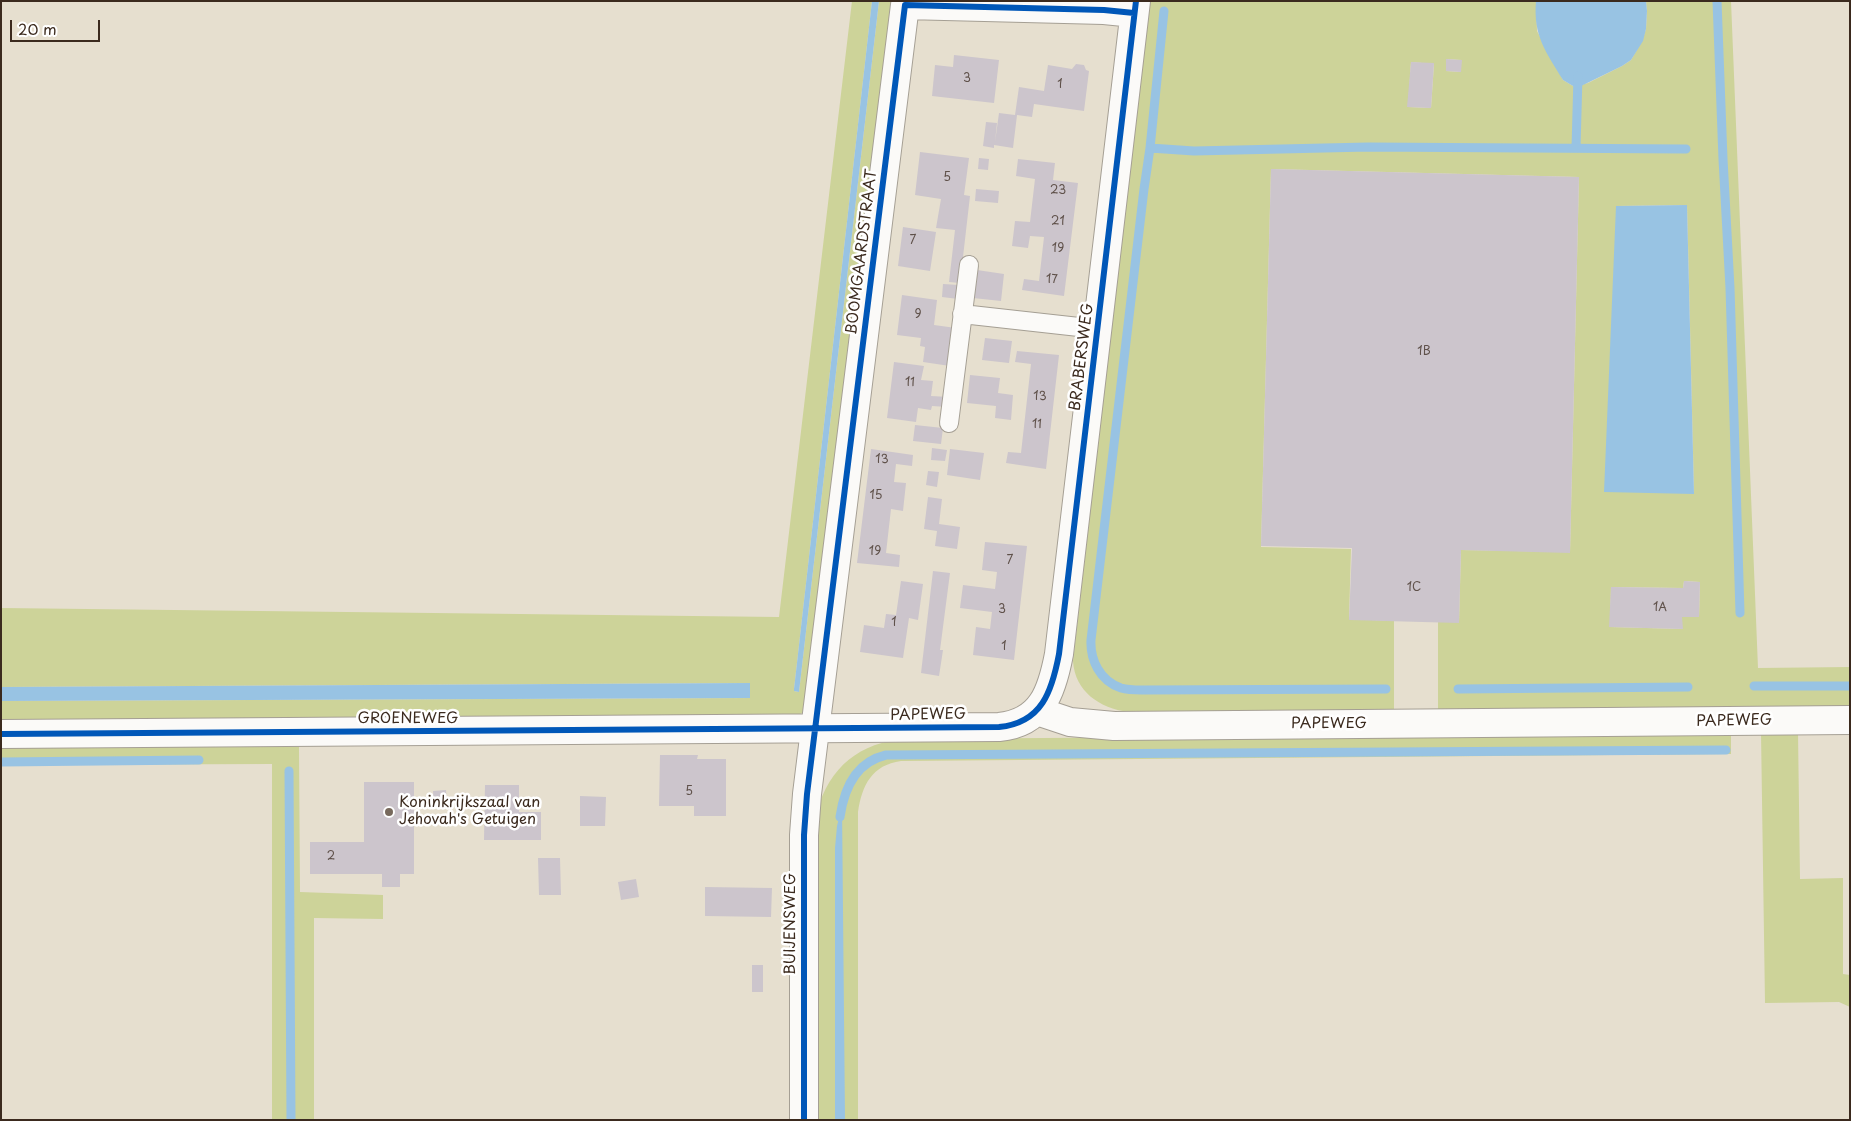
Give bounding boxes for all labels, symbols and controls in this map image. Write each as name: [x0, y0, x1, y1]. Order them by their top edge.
scale bar: [12, 10, 102, 42]
text: 20 m: [18, 17, 57, 40]
house number: 3: [963, 72, 971, 86]
house number: 1: [1057, 78, 1063, 92]
street label: BOOMGAARDSTRAAT: [843, 168, 881, 336]
house number: 5: [943, 171, 951, 185]
house number: 23: [1050, 184, 1066, 198]
house number: 21: [1051, 215, 1065, 229]
house number: 7: [910, 234, 916, 248]
house number: 19: [1052, 242, 1064, 256]
house number: 17: [1046, 273, 1058, 287]
street label: BRABERSWEG: [1066, 302, 1098, 412]
house number: 9: [914, 308, 922, 322]
house number: 1B: [1417, 345, 1431, 359]
house number: 11: [905, 376, 915, 390]
house number: 13: [1033, 390, 1047, 404]
house number: 11: [1032, 418, 1042, 432]
house number: 13: [875, 453, 889, 467]
house number: 15: [869, 489, 883, 503]
house number: 19: [869, 545, 881, 559]
house number: 7: [1007, 554, 1013, 568]
house number: 1C: [1407, 581, 1421, 595]
house number: 1A: [1653, 601, 1667, 615]
house number: 3: [998, 603, 1006, 617]
house number: 1: [891, 616, 897, 630]
house number: 1: [1001, 640, 1007, 654]
street label: PAPEWEG: [890, 705, 966, 725]
street label: GROENEWEG: [358, 710, 458, 728]
street label: PAPEWEG: [1696, 711, 1772, 731]
street label: PAPEWEG: [1291, 715, 1367, 733]
house number: 5: [685, 785, 693, 799]
place label: Koninkrijkszaal van Jehovah's Getuigen: [399, 794, 540, 829]
marker: Koninkrijkszaal van Jehovah's Getuigen: [383, 806, 395, 818]
house number: 2: [327, 850, 335, 864]
street label: BUIJENSWEG: [782, 873, 800, 975]

